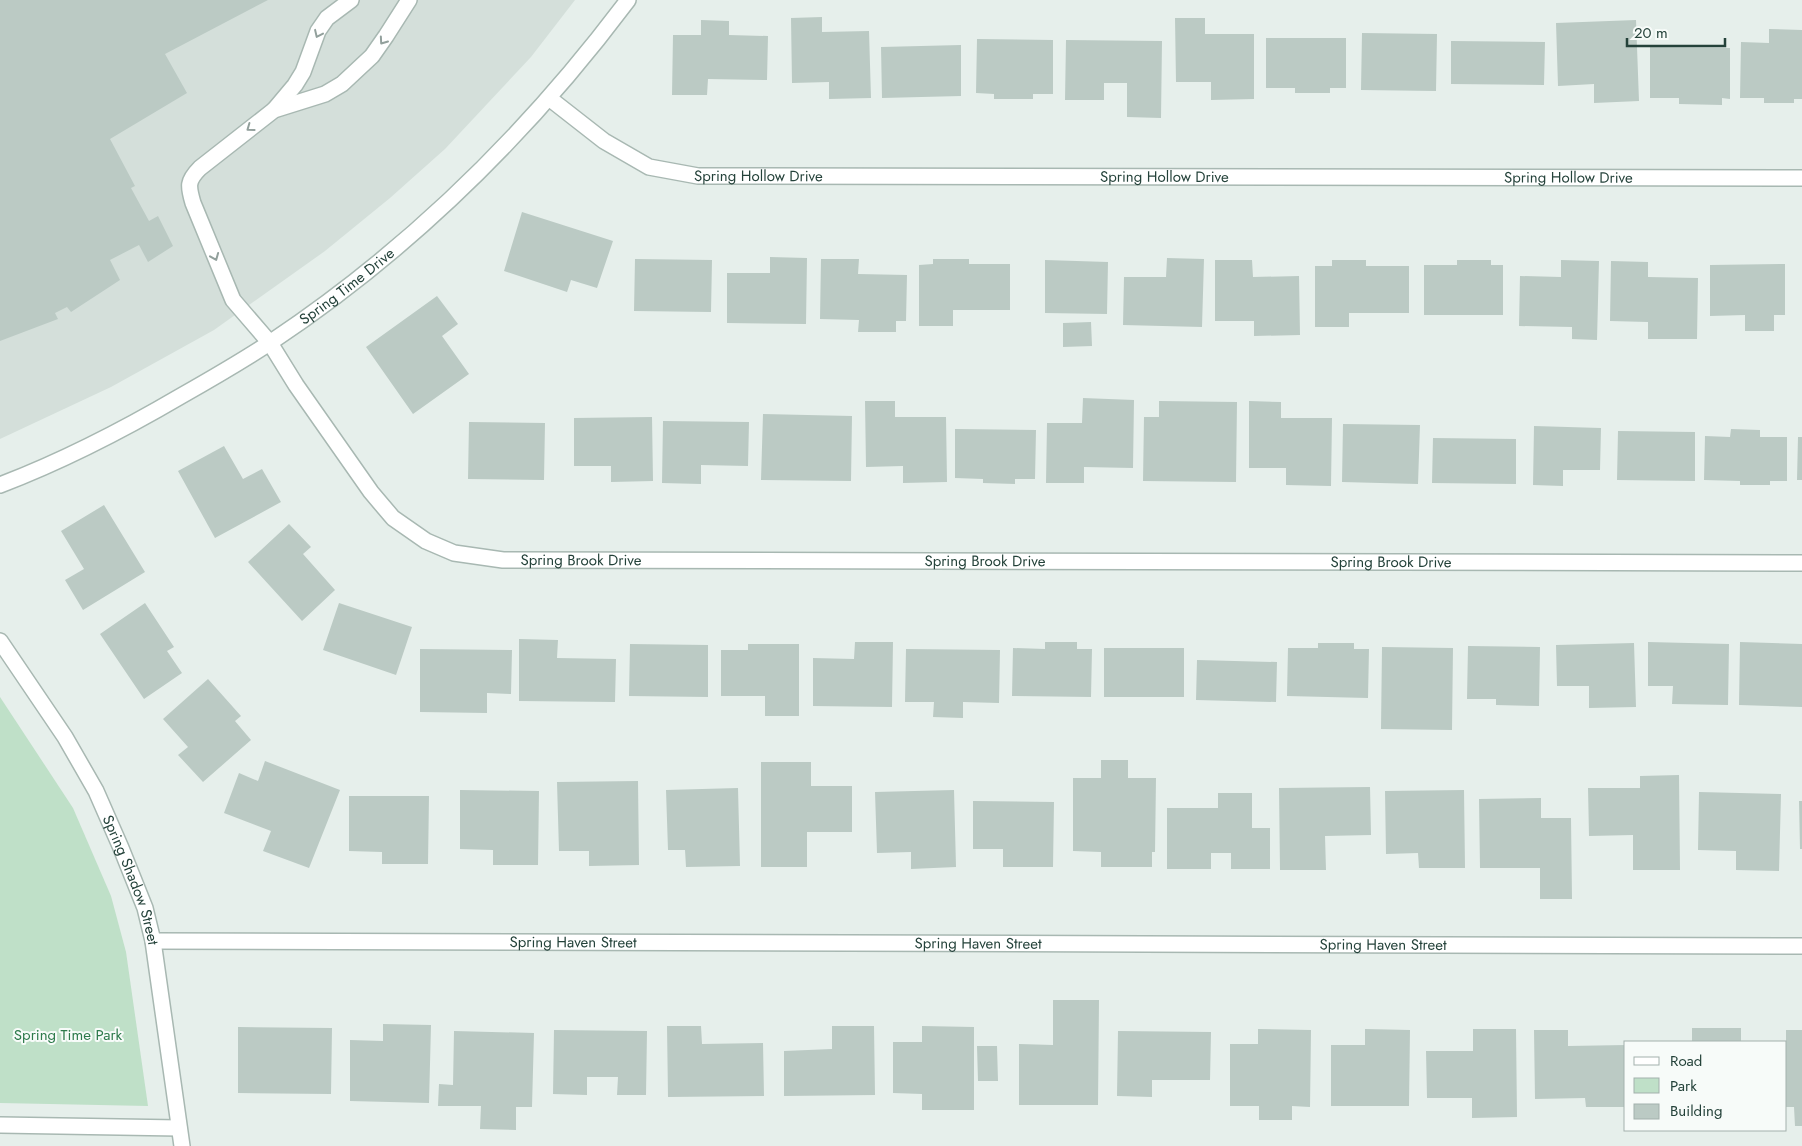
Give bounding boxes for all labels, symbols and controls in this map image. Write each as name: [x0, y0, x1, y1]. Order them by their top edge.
scale bar: [1627, 15, 1724, 47]
text: 20 m: [1634, 22, 1668, 44]
one-way arrow: [314, 28, 324, 37]
one-way arrow: [380, 35, 389, 45]
one-way arrow: [246, 122, 256, 131]
street label: Spring Hollow Drive: [694, 165, 823, 187]
street label: Spring Hollow Drive: [1100, 166, 1229, 188]
street label: Spring Hollow Drive: [1504, 166, 1633, 189]
street label: Spring Time Drive: [295, 242, 399, 330]
one-way arrow: [209, 252, 220, 261]
street label: Spring Brook Drive: [520, 549, 642, 571]
street label: Spring Brook Drive: [924, 550, 1046, 572]
street label: Spring Brook Drive: [1330, 551, 1452, 573]
street label: Spring Shadow Street: [97, 811, 164, 947]
street label: Spring Haven Street: [509, 931, 637, 953]
street label: Spring Haven Street: [914, 932, 1042, 955]
street label: Spring Haven Street: [1319, 934, 1447, 956]
park label: Spring Time Park: [14, 1024, 123, 1046]
legend: [1624, 1041, 1787, 1131]
text: Road: [1670, 1050, 1702, 1072]
text: Park: [1670, 1075, 1697, 1097]
text: Building: [1670, 1100, 1722, 1122]

